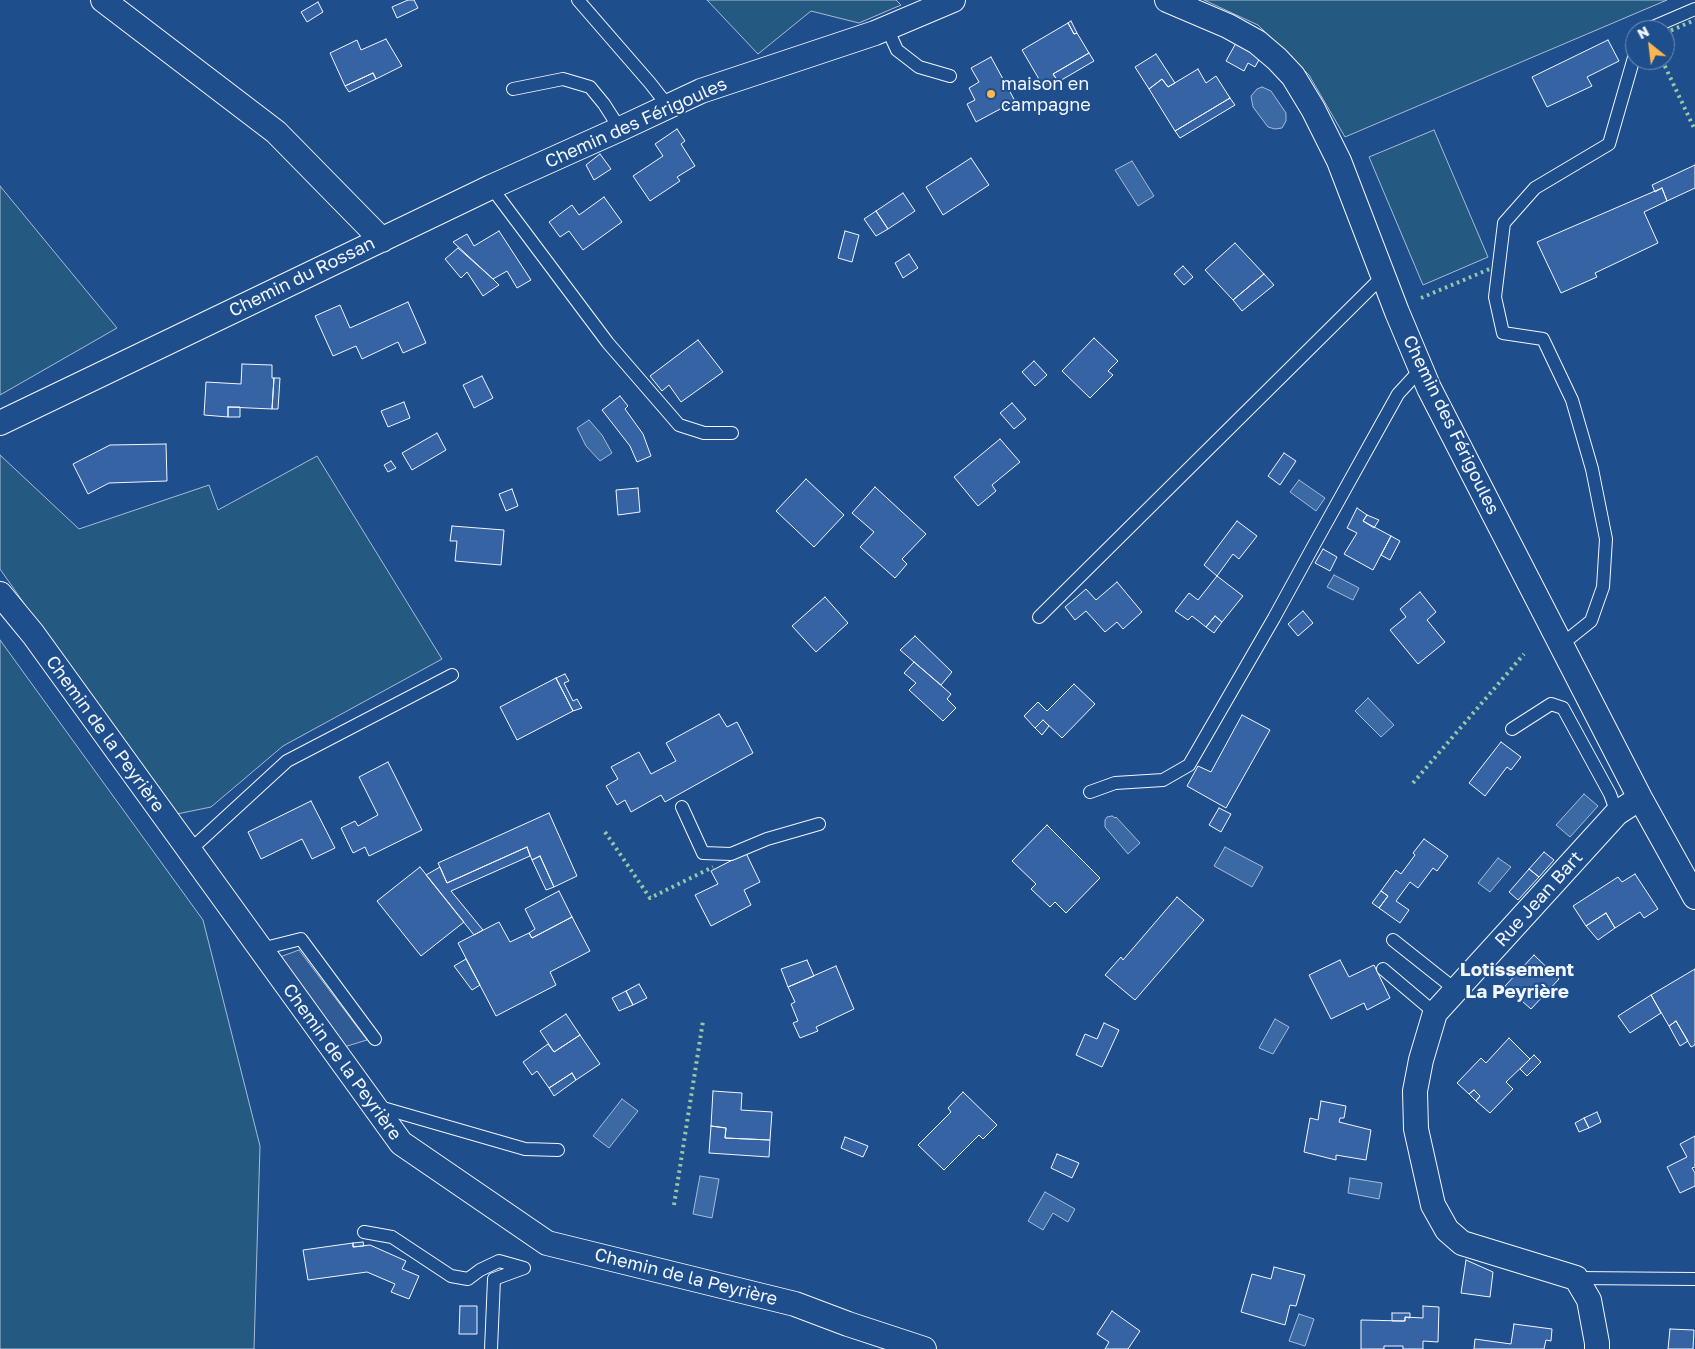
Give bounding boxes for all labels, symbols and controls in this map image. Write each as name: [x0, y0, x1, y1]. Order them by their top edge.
north arrow: [1625, 20, 1675, 70]
text: N: [1634, 22, 1652, 42]
street label: Chemin des Férigoules: [542, 73, 730, 173]
place label: maison en campagne: [1001, 73, 1091, 116]
marker: maison en campagne: [985, 88, 997, 100]
street label: Chemin du Rossan: [225, 232, 379, 322]
street label: Chemin des Férigoules: [1398, 332, 1504, 518]
street label: Chemin de la Peyrière: [41, 652, 169, 816]
street label: Rue Jean Bart: [1491, 847, 1587, 951]
district label: Lotissement La Peyrière: [1460, 959, 1574, 1003]
street label: Chemin de la Peyrière: [278, 980, 406, 1144]
street label: Chemin de la Peyrière: [592, 1244, 780, 1310]

